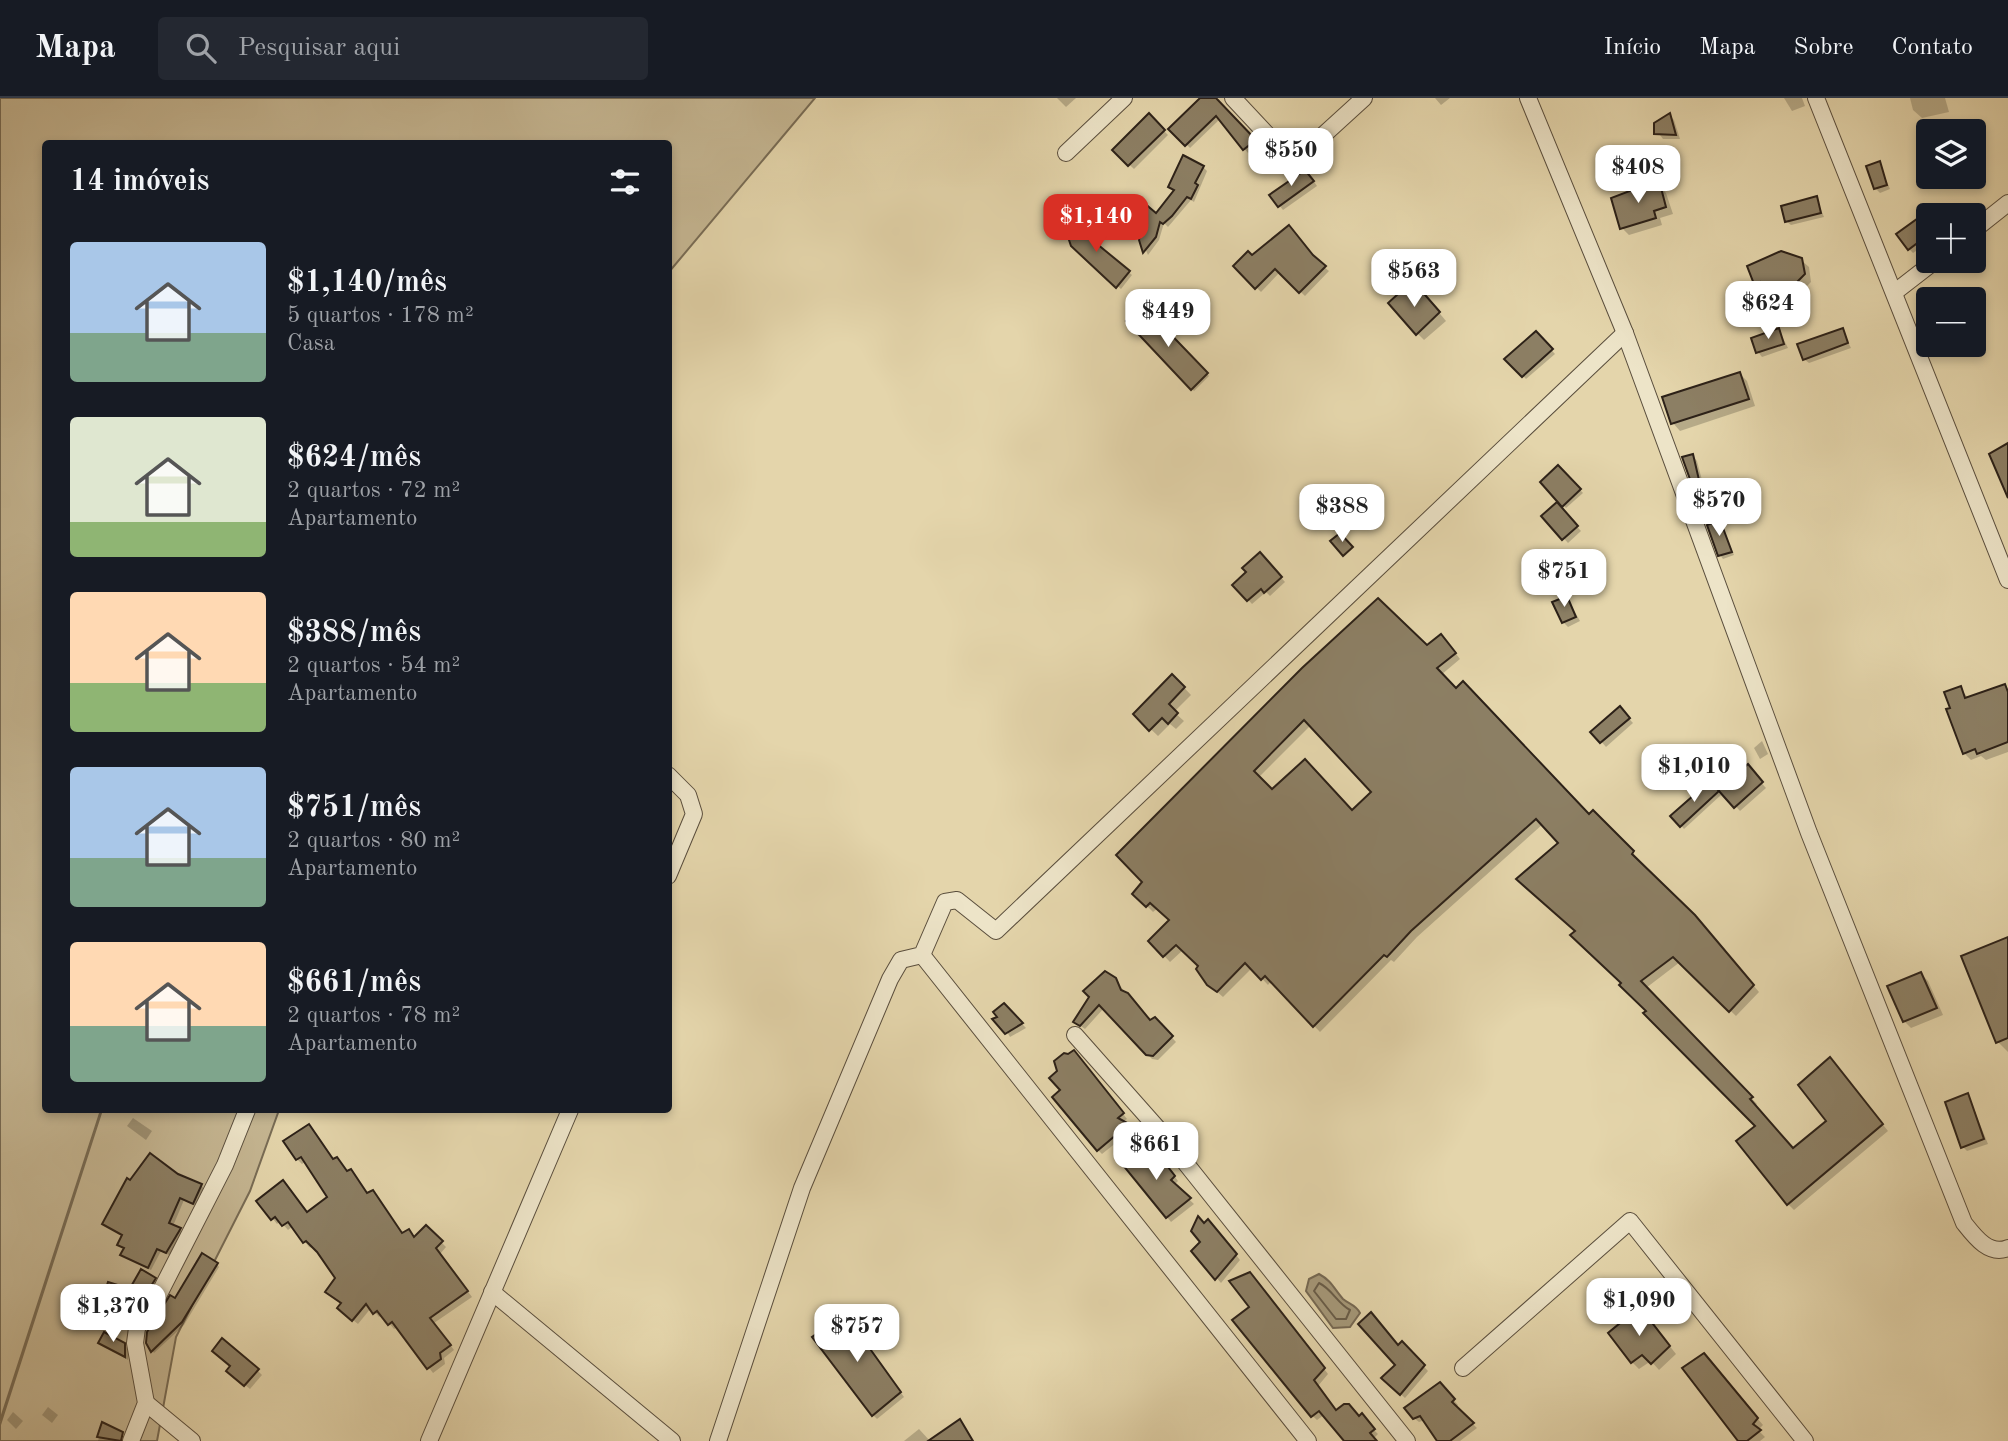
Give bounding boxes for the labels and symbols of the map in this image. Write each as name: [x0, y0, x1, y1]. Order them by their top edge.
pin: $550: [1250, 129, 1332, 188]
pin: $408: [1597, 146, 1679, 205]
pin: $1,140: [1039, 194, 1153, 254]
pin: $563: [1373, 250, 1455, 309]
pin: $624: [1727, 282, 1809, 341]
pin: $449: [1127, 289, 1209, 349]
pin: $570: [1678, 478, 1760, 538]
pin: $388: [1301, 484, 1383, 544]
pin: $751: [1523, 550, 1605, 609]
pin: $1,010: [1637, 744, 1751, 804]
pin: $661: [1115, 1122, 1197, 1182]
pin: $1,090: [1582, 1278, 1696, 1338]
pin: $1,370: [56, 1284, 170, 1344]
pin: $757: [816, 1304, 898, 1364]

